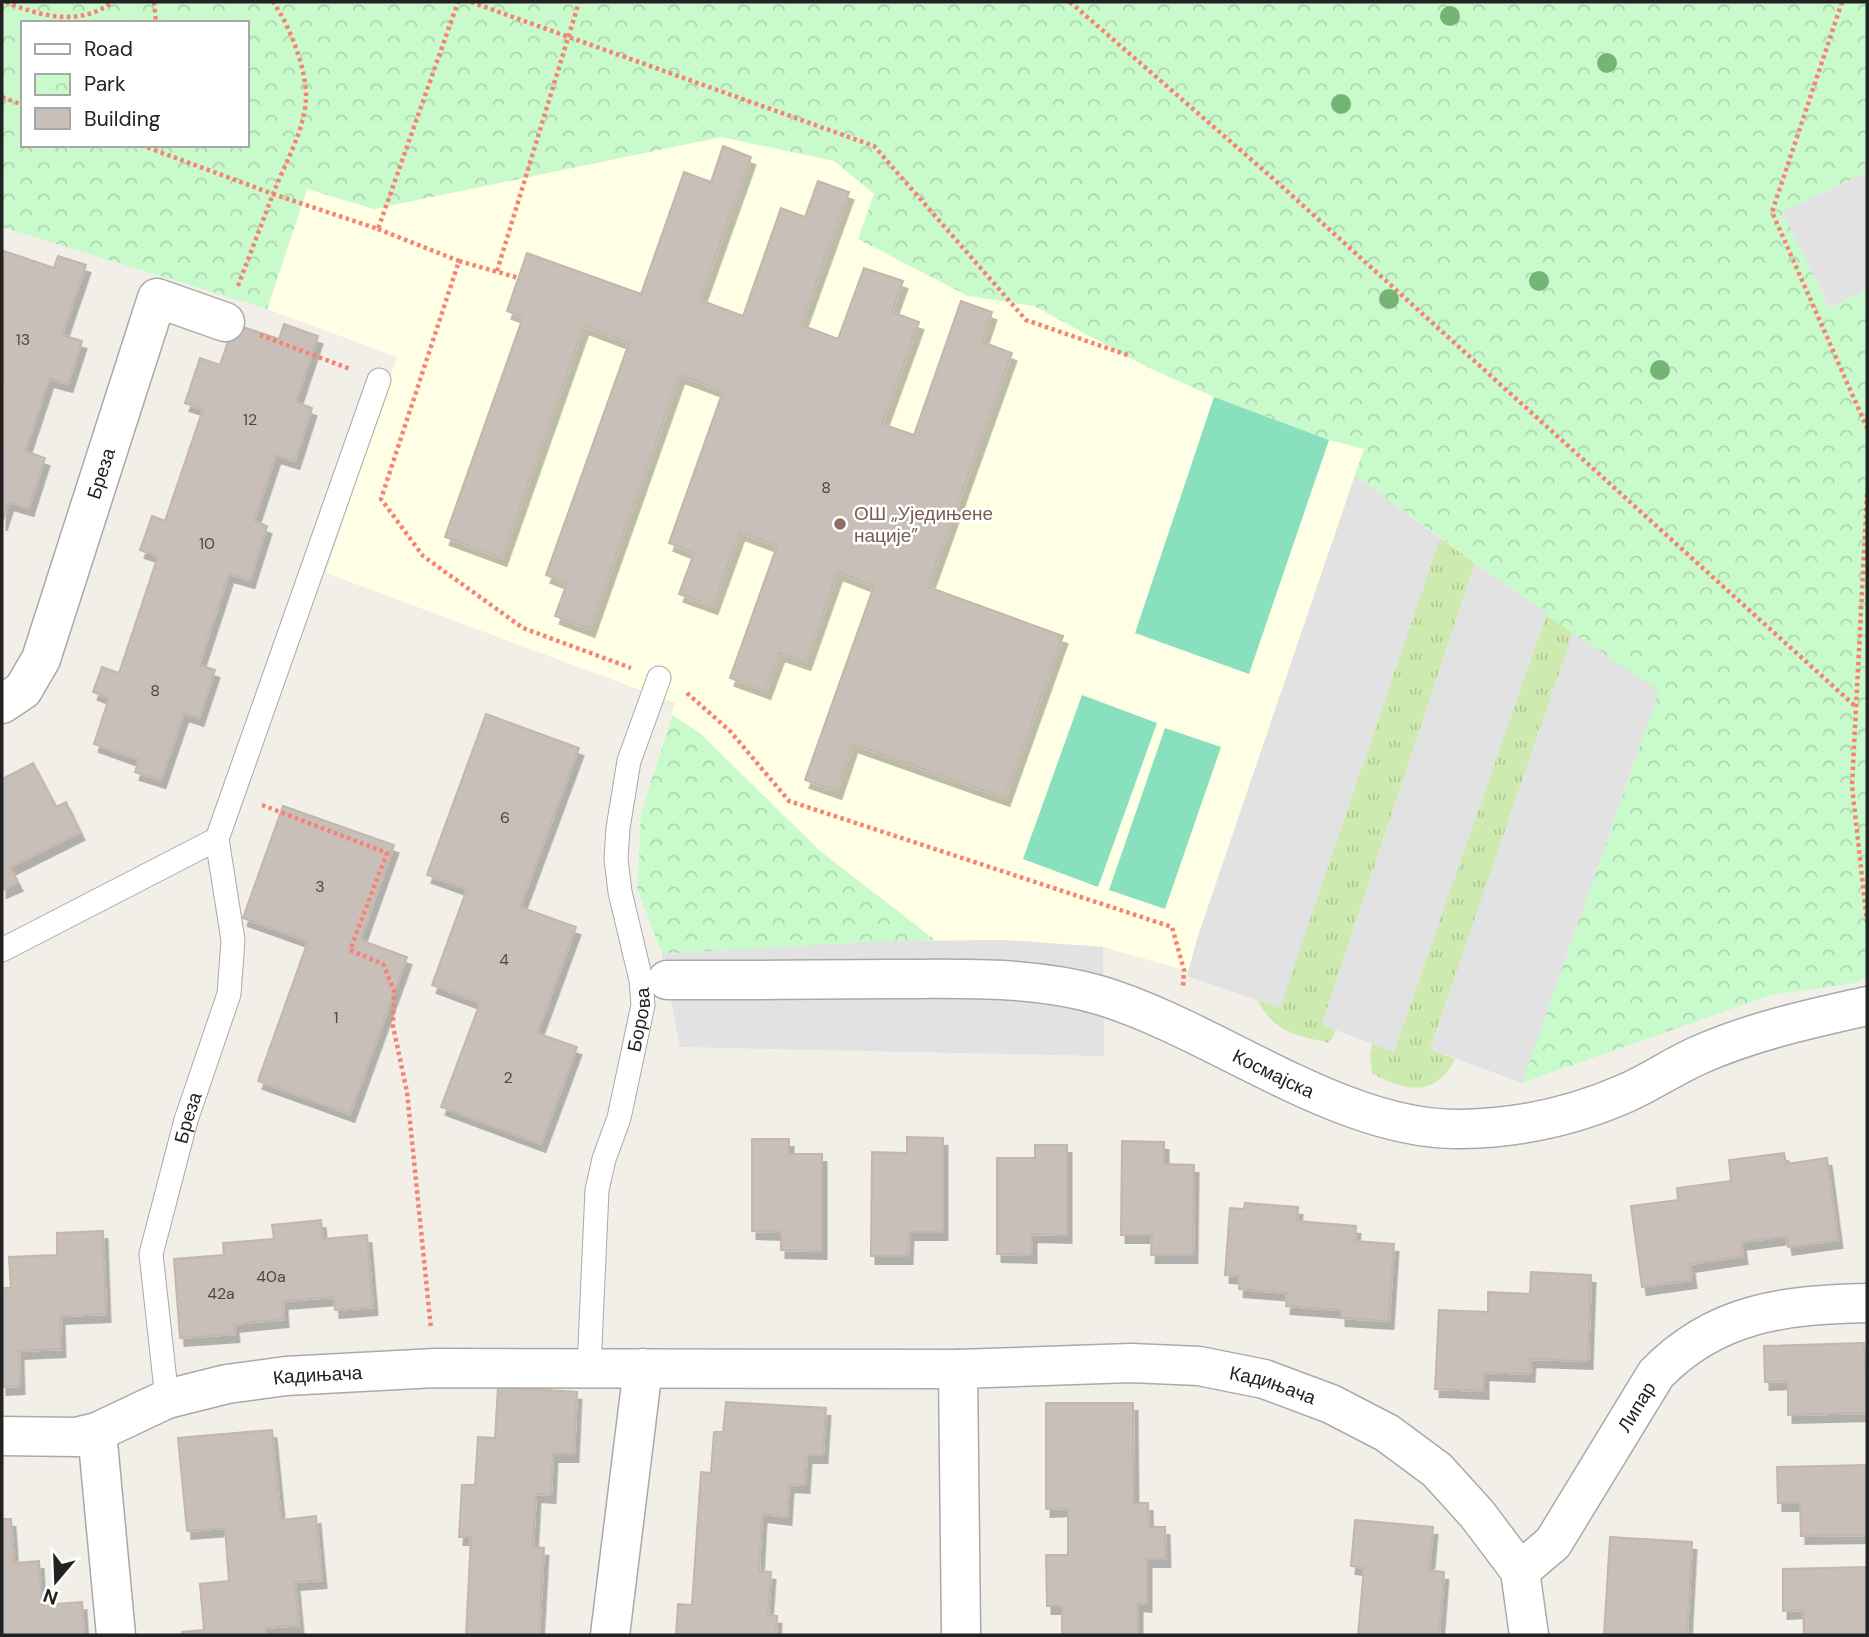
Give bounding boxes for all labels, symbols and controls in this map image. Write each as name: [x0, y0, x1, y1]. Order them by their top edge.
legend: [21, 21, 248, 147]
text: Road: [84, 35, 133, 63]
text: Park: [84, 70, 126, 98]
text: Building: [84, 105, 161, 133]
house number: 13: [16, 329, 30, 350]
house number: 12: [243, 409, 257, 430]
street label: Бреза: [81, 444, 121, 502]
house number: 8: [821, 477, 831, 498]
place label: ОШ „Уједињене нације”: [854, 501, 993, 548]
marker: ОШ „Уједињене нације”: [832, 516, 848, 532]
house number: 10: [199, 533, 215, 554]
house number: 8: [150, 680, 160, 701]
house number: 6: [500, 807, 510, 828]
house number: 3: [315, 876, 325, 897]
house number: 4: [499, 949, 509, 970]
street label: Борова: [621, 986, 656, 1054]
house number: 1: [334, 1007, 339, 1028]
street label: Космајска: [1228, 1043, 1319, 1104]
house number: 2: [503, 1067, 513, 1088]
street label: Бреза: [168, 1088, 208, 1146]
house number: 40a: [256, 1266, 286, 1287]
house number: 42a: [207, 1283, 235, 1304]
street label: Кадињача: [271, 1360, 363, 1391]
street label: Кадињача: [1227, 1360, 1320, 1410]
street label: Липар: [1612, 1377, 1661, 1437]
north arrow: [21, 1546, 91, 1616]
text: N: [40, 1583, 61, 1611]

